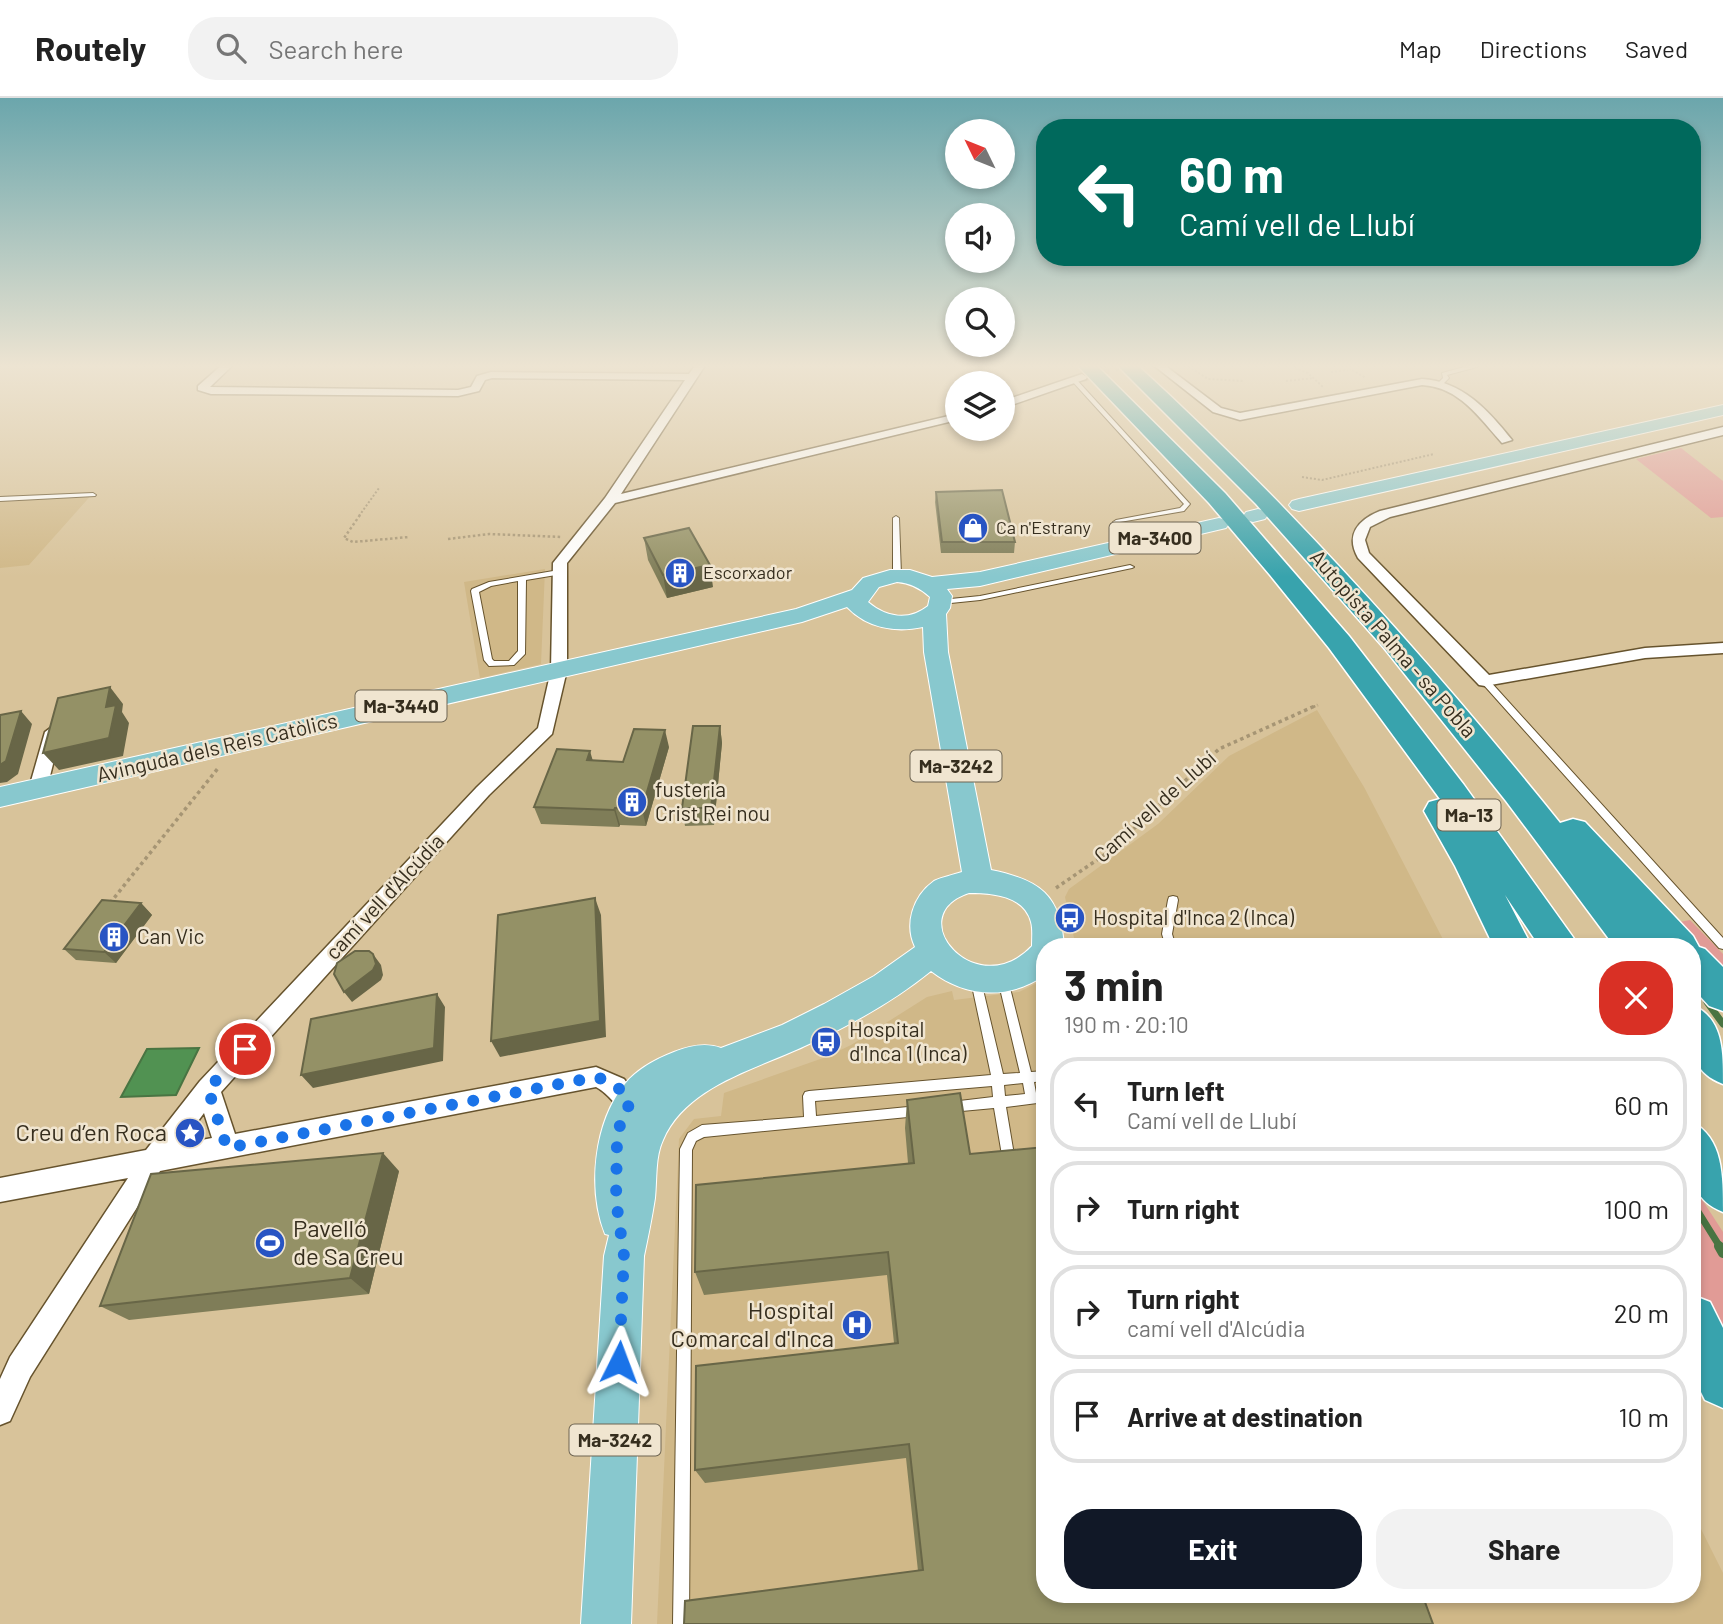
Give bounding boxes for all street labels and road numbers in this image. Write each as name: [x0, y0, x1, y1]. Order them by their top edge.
road number: Ma-3400: [1110, 522, 1200, 554]
street label: Autopista Palma - sa Pobla: [1306, 544, 1483, 742]
road number: Ma-3440: [356, 691, 446, 722]
street label: Avinguda dels Reis Catòlics: [94, 707, 339, 786]
street label: Camí vell de Llubí: [1088, 744, 1220, 867]
road number: Ma-3242: [911, 750, 1002, 782]
road number: Ma-13: [1438, 800, 1500, 830]
street label: camí vell d'Alcúdia: [319, 828, 449, 964]
road number: Ma-3242: [570, 1424, 660, 1456]

